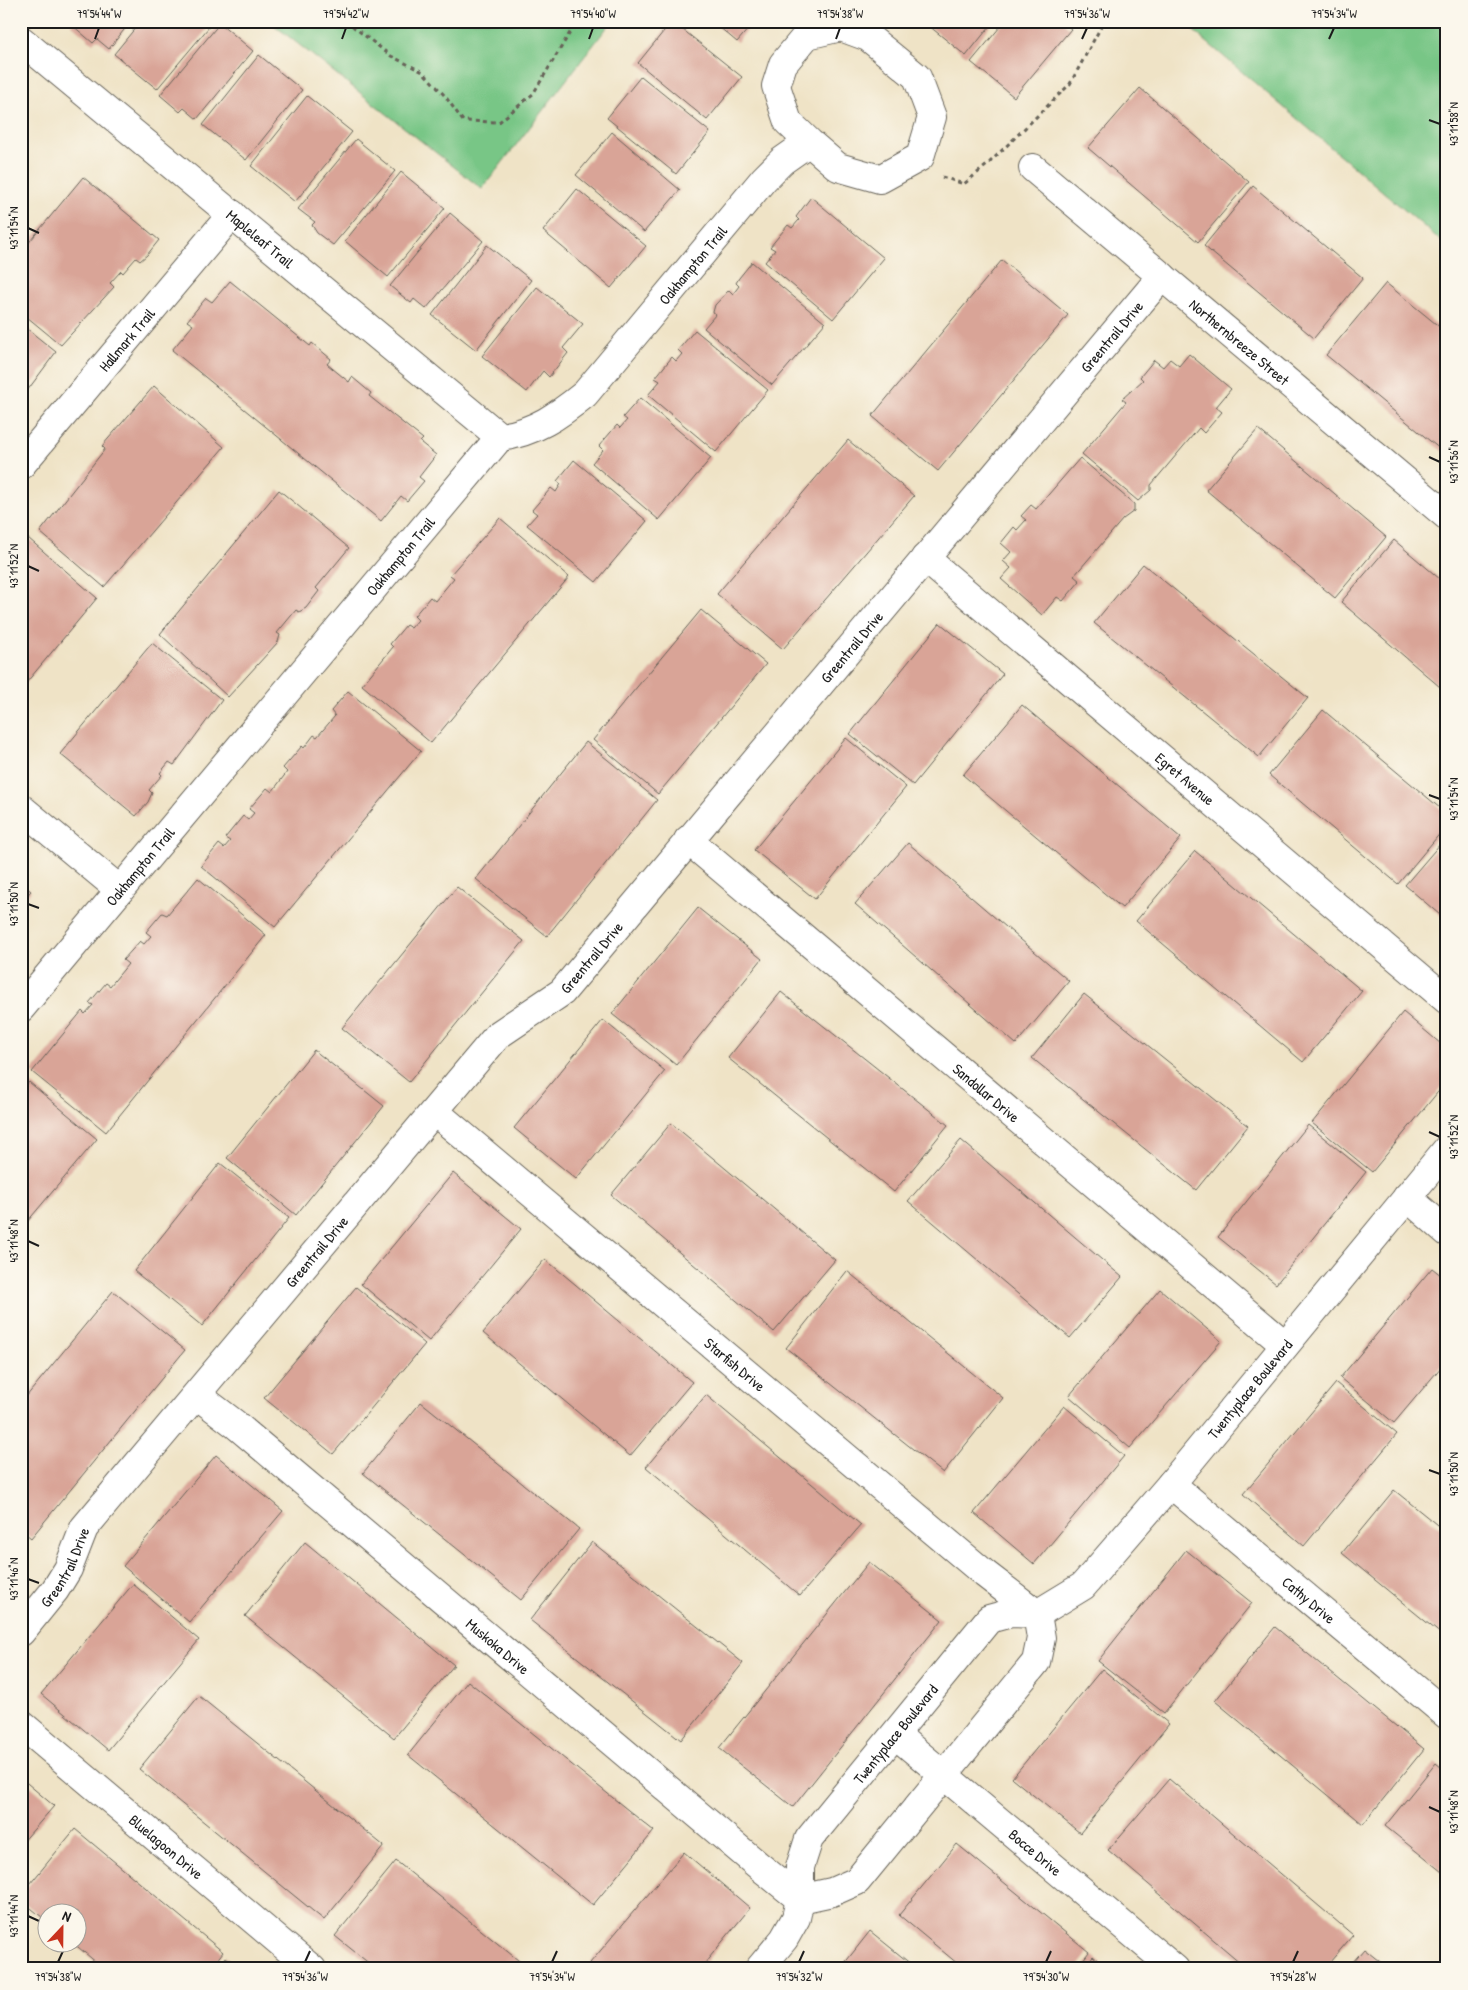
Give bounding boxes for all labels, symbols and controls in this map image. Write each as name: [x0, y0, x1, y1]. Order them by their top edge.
text: 79°54'44"W: [77, 5, 122, 22]
text: 79°54'42"W: [323, 5, 370, 22]
text: 79°54'40"W: [570, 5, 616, 22]
text: 79°54'38"W: [817, 5, 864, 22]
text: 79°54'36"W: [1064, 5, 1111, 22]
text: 79°54'34"W: [1311, 5, 1357, 22]
text: 43°11'58"N: [1445, 102, 1462, 146]
street label: Mapleleaf Trail: [222, 204, 299, 273]
text: 43°11'54"N: [5, 207, 22, 249]
street label: Oakhampton Trail: [653, 221, 732, 309]
street label: Northernbreeze Street: [1185, 294, 1295, 390]
street label: Greentrail Drive: [1075, 296, 1148, 377]
street label: Hallmark Trail: [94, 303, 159, 376]
text: 43°11'56"N: [1445, 440, 1462, 484]
street label: Oakhampton Trail: [361, 512, 439, 600]
text: 43°11'52"N: [5, 544, 22, 588]
street label: Greentrail Drive: [815, 606, 887, 687]
street label: Egret Avenue: [1151, 747, 1219, 810]
text: 43°11'54"N: [1445, 778, 1462, 820]
street label: Oakhampton Trail: [101, 822, 179, 910]
text: 43°11'50"N: [5, 882, 22, 926]
street label: Greentrail Drive: [555, 917, 627, 998]
street label: Sandollar Drive: [949, 1058, 1024, 1127]
text: 43°11'52"N: [1445, 1115, 1462, 1159]
street label: Greentrail Drive: [280, 1211, 353, 1292]
text: 43°11'48"N: [5, 1219, 22, 1263]
street label: Starfish Drive: [700, 1332, 770, 1396]
street label: Twentyplace Boulevard: [1202, 1335, 1297, 1443]
text: 43°11'50"N: [1445, 1452, 1462, 1496]
street label: Greentrail Drive: [35, 1524, 94, 1611]
text: 43°11'46"N: [5, 1558, 22, 1600]
street label: Cathy Drive: [1278, 1571, 1340, 1628]
street label: Muskoka Drive: [462, 1613, 534, 1679]
street label: Twentyplace Boulevard: [848, 1679, 942, 1788]
text: 43°11'48"N: [1445, 1790, 1462, 1834]
street label: Bluelagoon Drive: [125, 1809, 208, 1884]
street label: Bocce Drive: [1005, 1824, 1066, 1880]
text: 43°11'44"N: [5, 1895, 22, 1937]
north arrow: [38, 1902, 88, 1952]
text: N: [60, 1905, 75, 1926]
text: 79°54'38"W: [35, 1968, 82, 1985]
text: 79°54'36"W: [282, 1968, 329, 1985]
text: 79°54'34"W: [529, 1968, 575, 1985]
text: 79°54'32"W: [776, 1968, 823, 1985]
text: 79°54'30"W: [1023, 1968, 1070, 1985]
text: 79°54'28"W: [1270, 1968, 1317, 1985]

